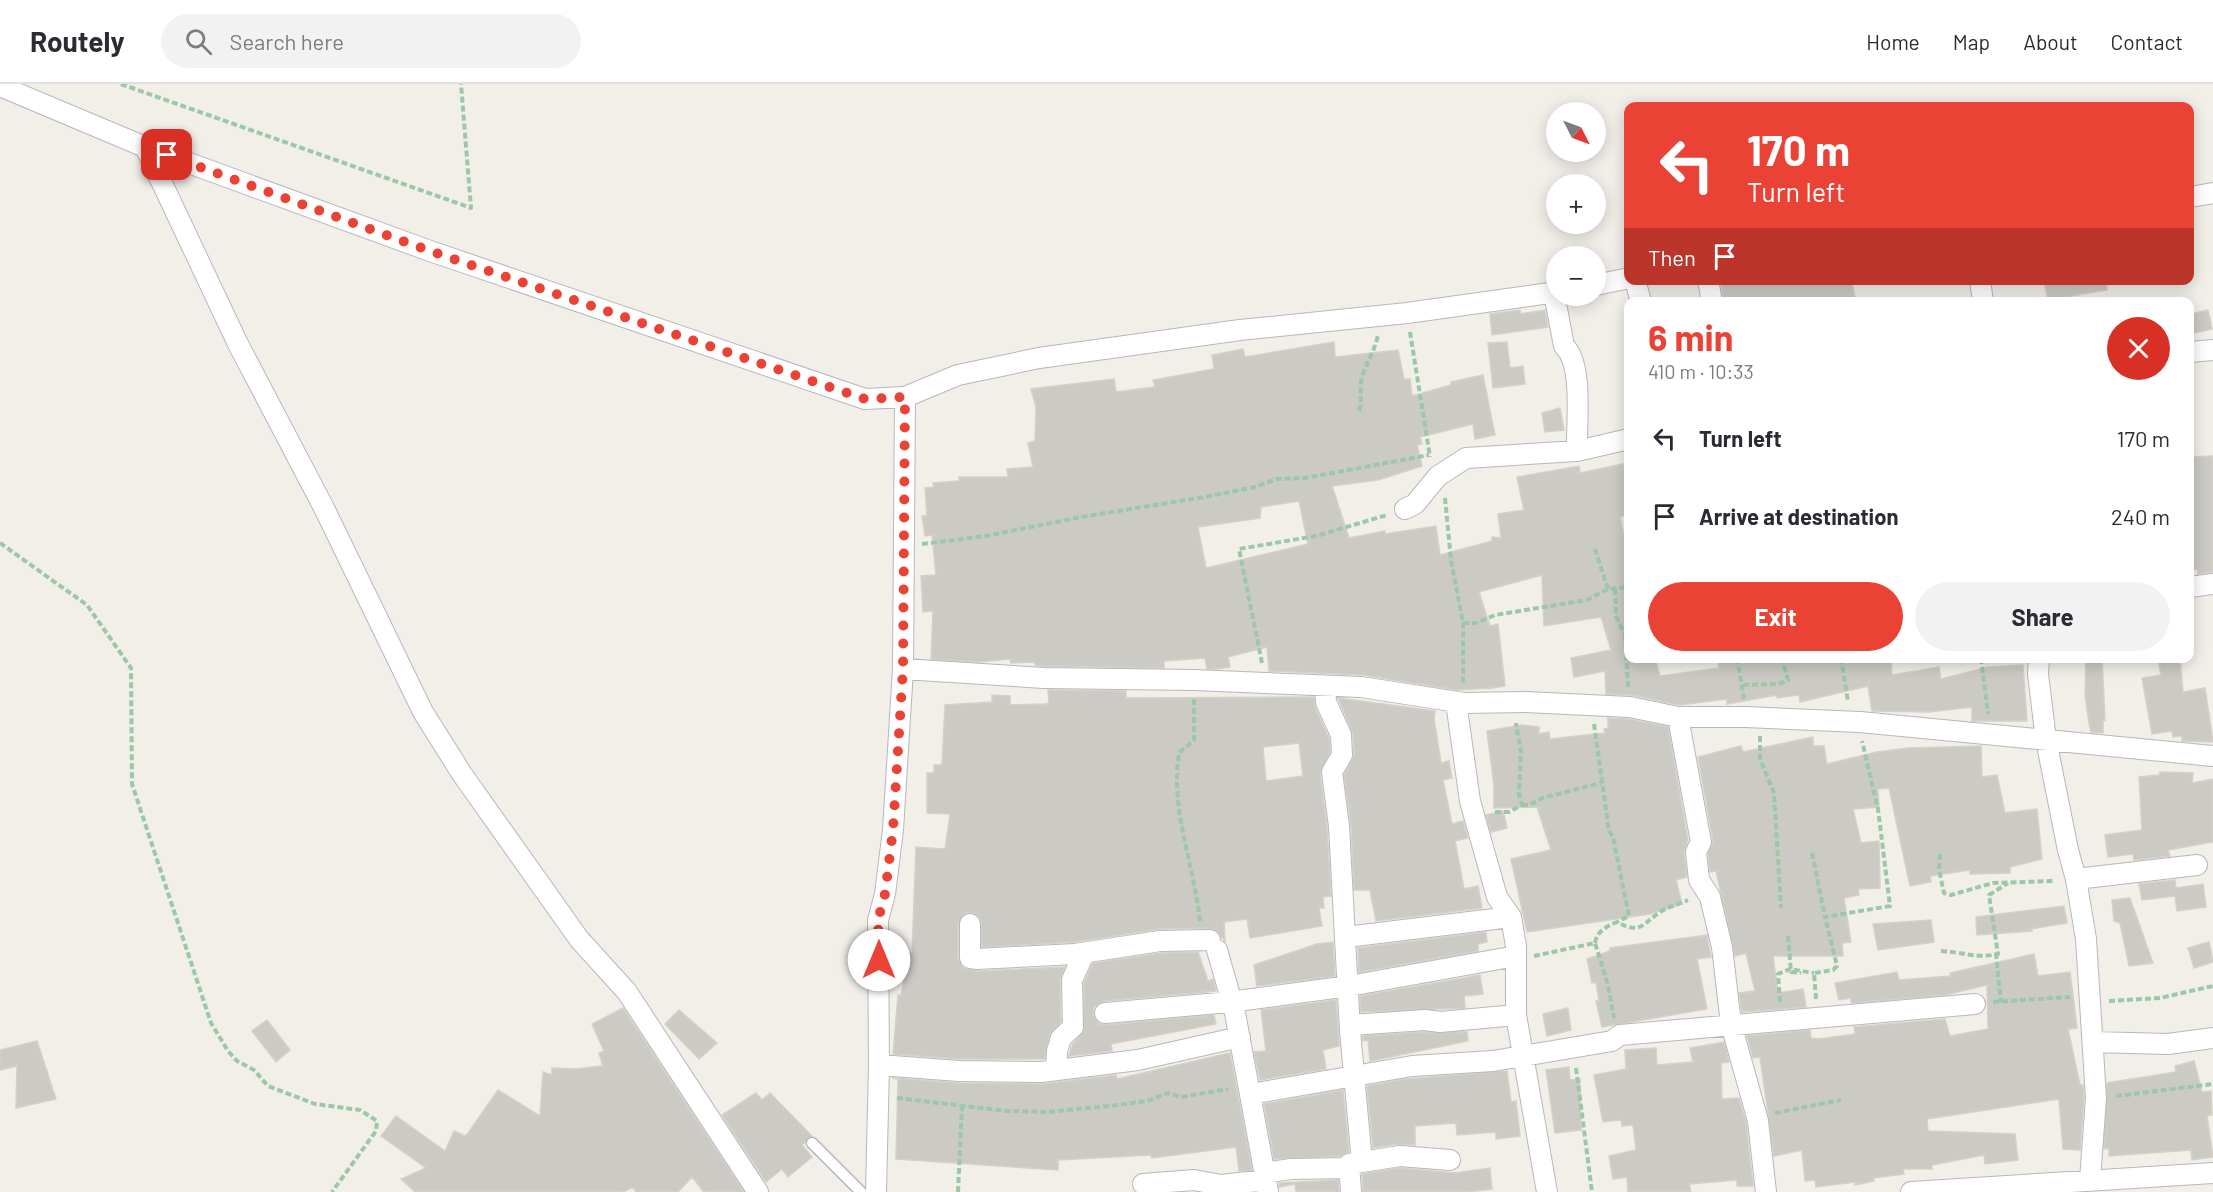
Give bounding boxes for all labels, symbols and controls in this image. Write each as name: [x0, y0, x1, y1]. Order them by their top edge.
search box: [161, 14, 581, 68]
text: Routely: [30, 24, 125, 58]
icon: search: [182, 25, 215, 58]
text: Search here: [230, 28, 344, 54]
text: Home: [1866, 29, 1920, 54]
text: Map: [1953, 29, 1990, 54]
text: About: [2023, 29, 2078, 54]
text: Contact: [2111, 29, 2183, 54]
north arrow: [1546, 102, 1606, 162]
map controls: [1546, 102, 1606, 306]
text: 170 m: [1747, 124, 1850, 174]
icon: left: [1648, 126, 1726, 204]
pin: [141, 129, 192, 180]
icon: arrive: [150, 138, 183, 171]
button: +: [1546, 174, 1606, 234]
text: Turn left: [1747, 175, 1845, 207]
icon: arrive: [1708, 240, 1741, 273]
text: Then: [1648, 244, 1696, 270]
button: −: [1546, 246, 1606, 306]
text: 6 min: [1648, 315, 1733, 358]
button: close: [2107, 317, 2170, 380]
text: 410 m · 10:33: [1648, 359, 1754, 383]
icon: left: [1648, 422, 1681, 455]
text: Turn left: [1699, 425, 1782, 451]
text: 170 m: [2117, 425, 2170, 451]
icon: arrive: [1648, 500, 1681, 533]
text: Arrive at destination: [1699, 503, 1898, 529]
text: 240 m: [2111, 503, 2170, 529]
button: Exit: [1648, 582, 1903, 651]
button: Share: [1915, 582, 2170, 651]
position arrow: [847, 928, 911, 992]

